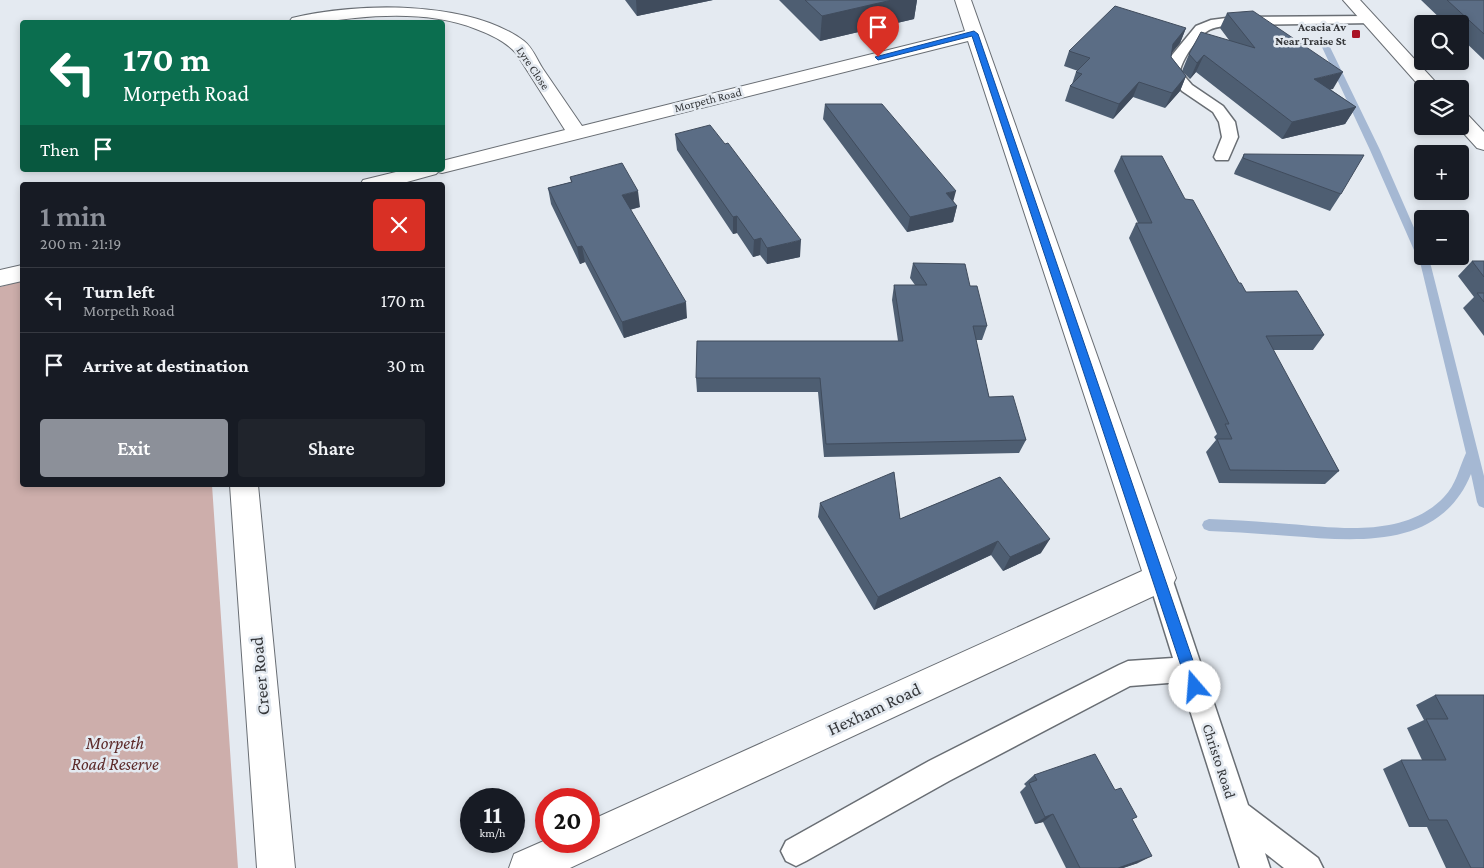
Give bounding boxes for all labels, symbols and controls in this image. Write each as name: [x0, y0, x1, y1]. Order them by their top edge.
pin: [857, 6, 899, 57]
icon: arrive: [864, 13, 892, 41]
map controls: [1414, 15, 1469, 265]
button: search: [1414, 15, 1469, 70]
place label: Acacia Av Near Traise St: [1275, 20, 1347, 48]
marker: Acacia Av Near Traise St: [1350, 28, 1362, 40]
icon: left: [40, 40, 105, 105]
text: 170 m: [123, 40, 210, 79]
street label: Lyre Close: [514, 44, 552, 92]
button: layers: [1414, 80, 1469, 135]
text: Morpeth Road: [123, 81, 249, 106]
street label: Morpeth Road: [673, 85, 744, 115]
icon: arrive: [89, 135, 117, 163]
text: Then: [40, 139, 79, 160]
button: +: [1414, 145, 1469, 200]
text: 1 min: [40, 199, 107, 232]
button: close: [373, 199, 425, 251]
button: −: [1414, 210, 1469, 265]
text: 200 m · 21:19: [40, 235, 121, 252]
text: Turn left: [83, 281, 155, 302]
icon: left: [40, 286, 68, 314]
text: 170 m: [381, 290, 425, 311]
text: Morpeth Road: [83, 302, 175, 319]
icon: arrive: [40, 351, 68, 379]
text: Arrive at destination: [83, 355, 249, 376]
text: 30 m: [386, 355, 425, 376]
button: Exit: [40, 419, 228, 477]
button: Share: [238, 419, 425, 477]
street label: Creer Road: [247, 635, 273, 716]
position arrow: [1168, 660, 1220, 712]
street label: Hexham Road: [824, 679, 924, 739]
street label: Christo Road: [1199, 722, 1239, 800]
park label: Morpeth Road Reserve: [71, 733, 159, 774]
speed limit sign: 20: [535, 788, 600, 853]
text: 11: [483, 801, 502, 828]
text: km/h: [480, 826, 505, 840]

